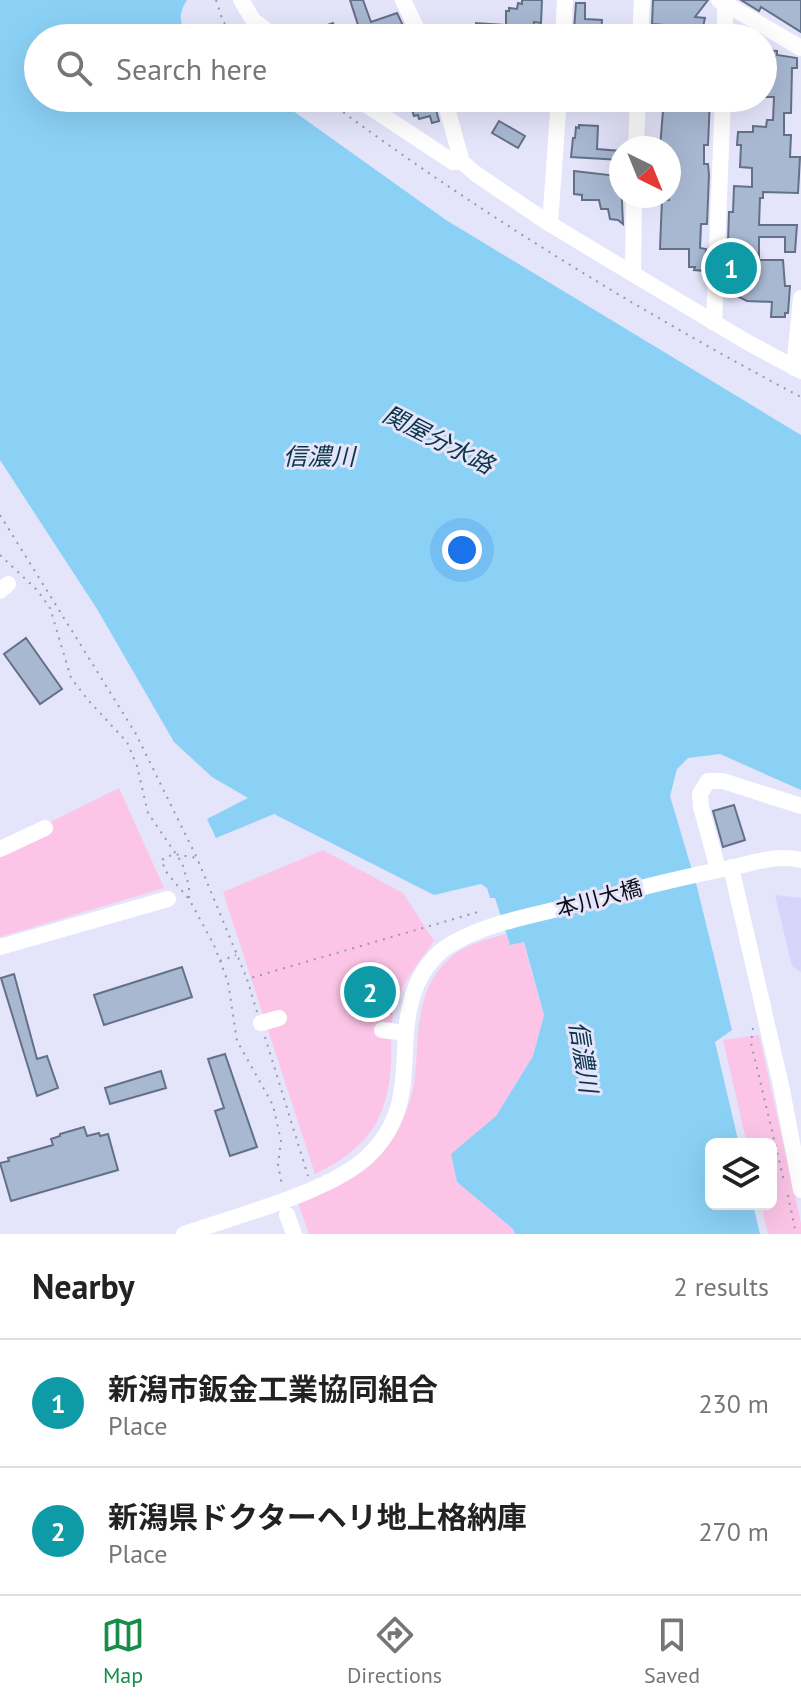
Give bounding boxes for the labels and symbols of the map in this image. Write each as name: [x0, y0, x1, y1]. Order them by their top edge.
north arrow: [609, 136, 681, 208]
pin: 1: [705, 238, 757, 298]
water label: 関屋分水路: [378, 399, 501, 482]
water label: 信濃川: [283, 441, 358, 472]
your location: [442, 530, 482, 570]
street label: 本川大橋: [553, 873, 645, 923]
pin: 2: [344, 962, 396, 1022]
water label: 信濃川: [563, 1019, 605, 1098]

